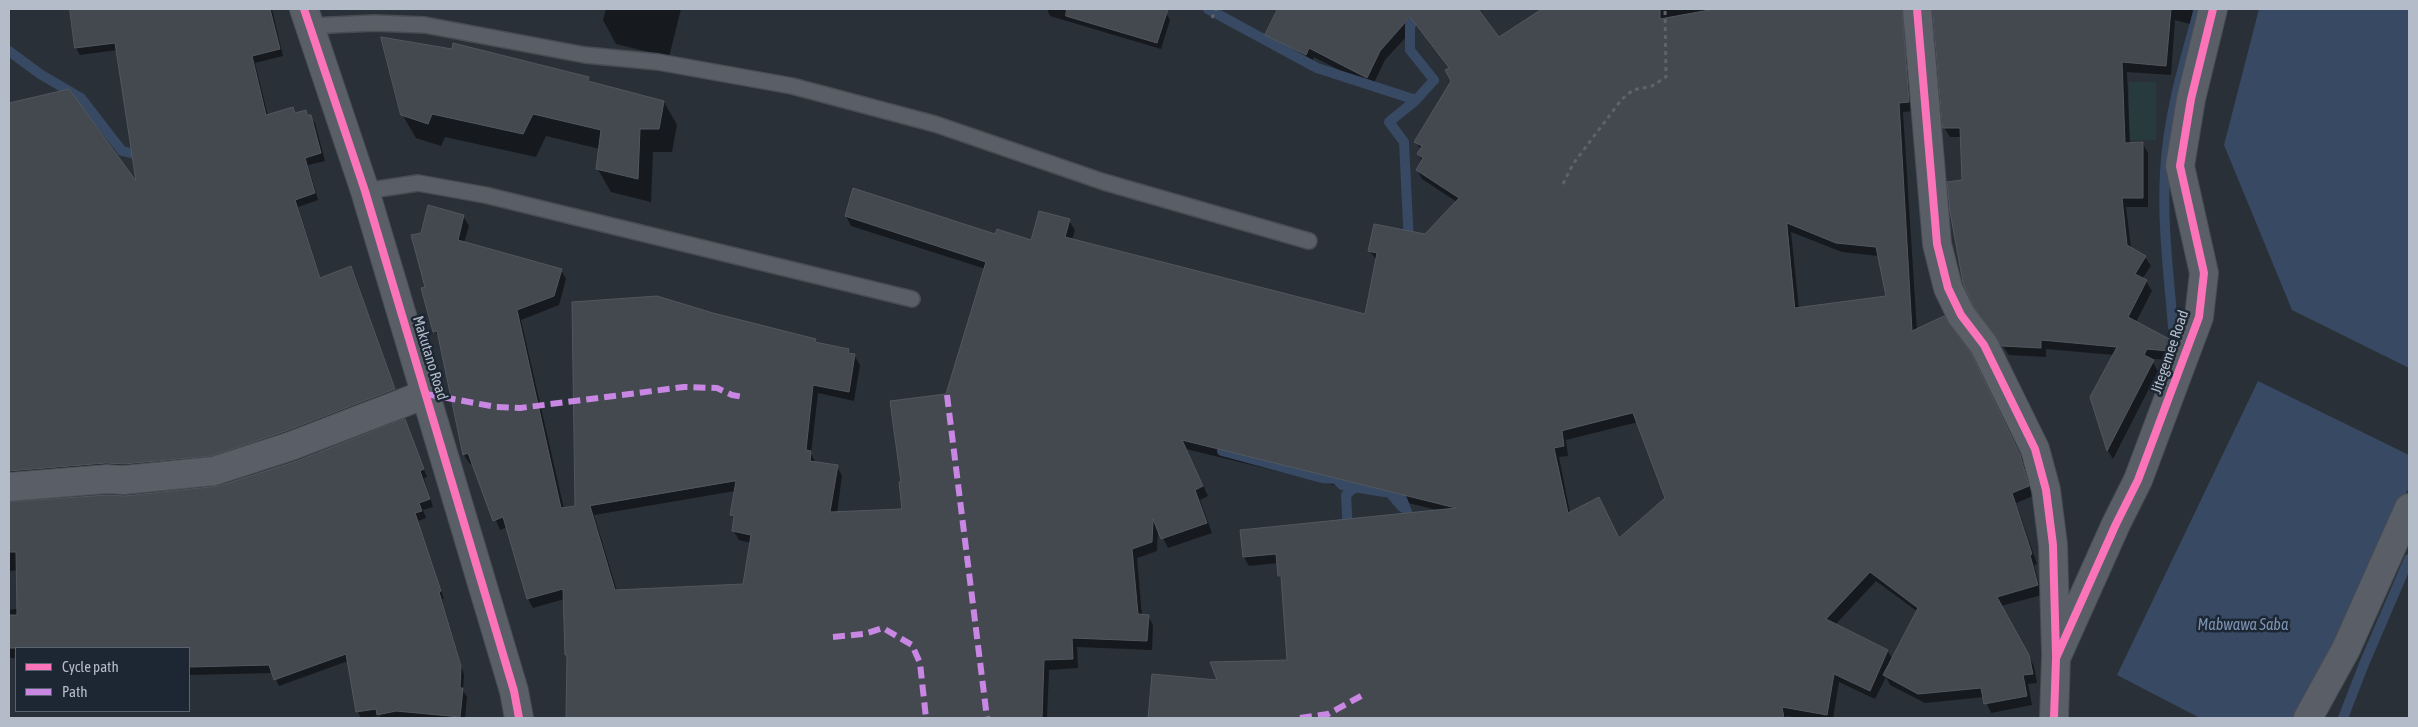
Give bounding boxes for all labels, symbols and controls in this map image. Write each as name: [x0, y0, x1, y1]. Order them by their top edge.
street label: Jitegemee Road: [2147, 308, 2193, 396]
street label: Makutano Road: [409, 314, 451, 402]
water label: Mabwawa Saba: [2198, 615, 2288, 635]
legend: [15, 647, 190, 712]
text: Cycle path: [62, 658, 119, 675]
text: Path: [62, 683, 88, 700]

